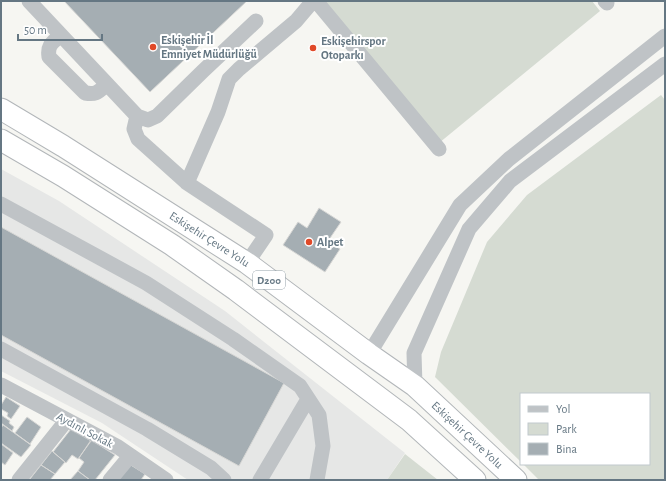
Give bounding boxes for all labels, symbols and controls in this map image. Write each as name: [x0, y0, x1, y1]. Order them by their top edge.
scale bar: [18, 16, 102, 42]
text: 50 m: [24, 24, 47, 36]
place label: Eskişehir İl Emniyet Müdürlüğü: [161, 33, 257, 61]
place label: Eskişehirspor Otoparkı: [321, 35, 386, 61]
marker: Eskişehir İl Emniyet Müdürlüğü: [148, 42, 158, 52]
marker: Eskişehirspor Otoparkı: [308, 43, 318, 53]
street label: Eskişehir Çevre Yolu: [167, 209, 252, 269]
place label: Alpet: [317, 236, 343, 248]
marker: Alpet: [304, 237, 314, 247]
road number: D200: [253, 271, 285, 289]
legend: [520, 393, 650, 465]
street label: Eskişehir Çevre Yolu: [429, 399, 505, 471]
text: Yol: [556, 403, 570, 415]
street label: Aydınlı Sokak: [54, 410, 116, 451]
text: Park: [556, 423, 577, 435]
text: Bina: [556, 443, 578, 455]

